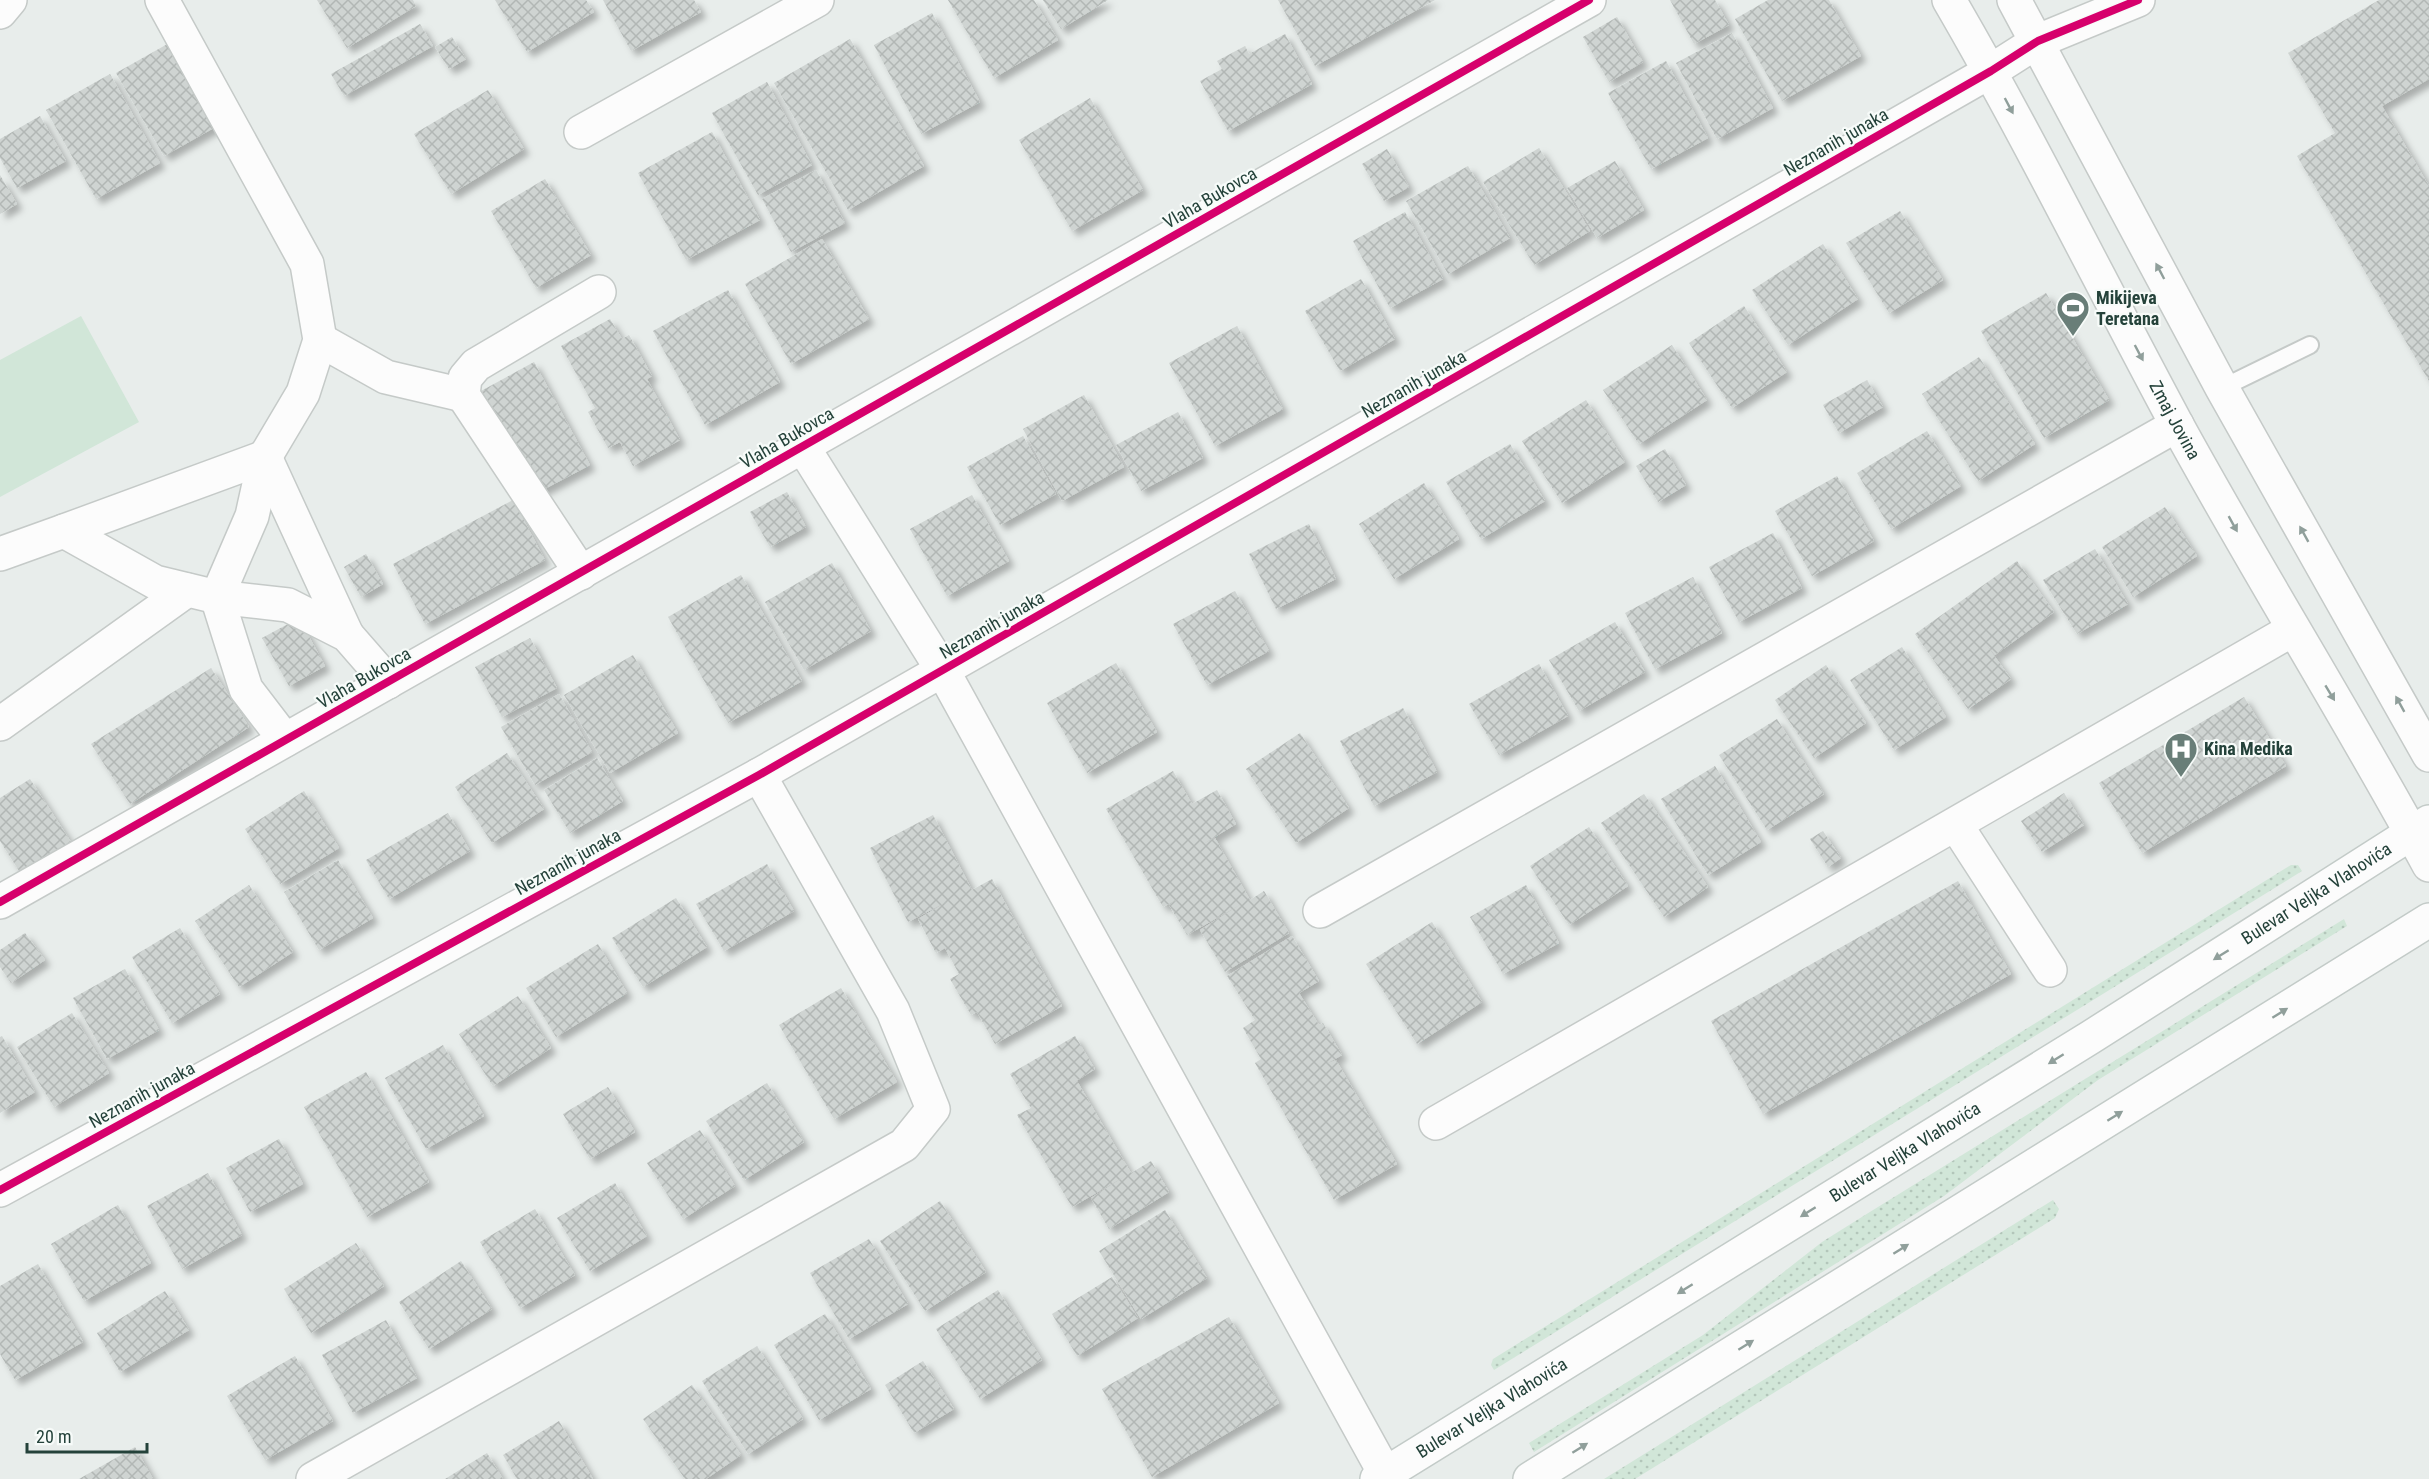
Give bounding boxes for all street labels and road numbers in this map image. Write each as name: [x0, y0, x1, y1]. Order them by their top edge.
street label: Neznanih junaka: [1780, 103, 1892, 180]
street label: Vlaha Bukovca: [1159, 162, 1260, 233]
street label: Neznanih junaka: [1358, 345, 1470, 422]
street label: Zmaj Jovina: [2145, 377, 2205, 463]
street label: Vlaha Bukovca: [736, 402, 837, 473]
street label: Neznanih junaka: [936, 586, 1048, 663]
street label: Vlaha Bukovca: [313, 642, 414, 713]
street label: Neznanih junaka: [511, 824, 624, 899]
street label: Bulevar Veljka Vlahovića: [2237, 838, 2395, 949]
street label: Neznanih junaka: [85, 1057, 198, 1132]
street label: Bulevar Veljka Vlahovića: [1826, 1097, 1984, 1206]
street label: Bulevar Veljka Vlahovića: [1412, 1353, 1571, 1462]

